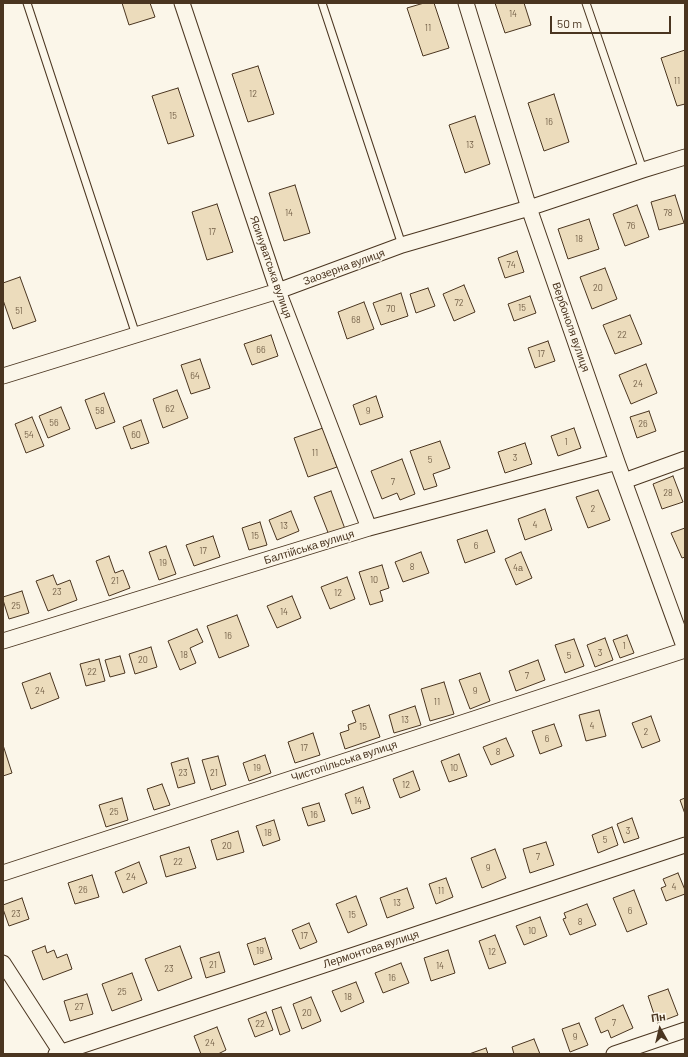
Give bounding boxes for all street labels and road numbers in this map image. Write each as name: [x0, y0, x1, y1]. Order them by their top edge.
street label: Ясинуватська вулиця: [247, 214, 295, 320]
street label: Заозерна вулиця: [301, 246, 387, 288]
street label: Вербоноля вулиця: [549, 280, 593, 374]
street label: Балтійська вулиця: [262, 527, 356, 567]
street label: Чистопільська вулиця: [289, 738, 399, 784]
street label: Лермонтова вулиця: [321, 927, 421, 971]

